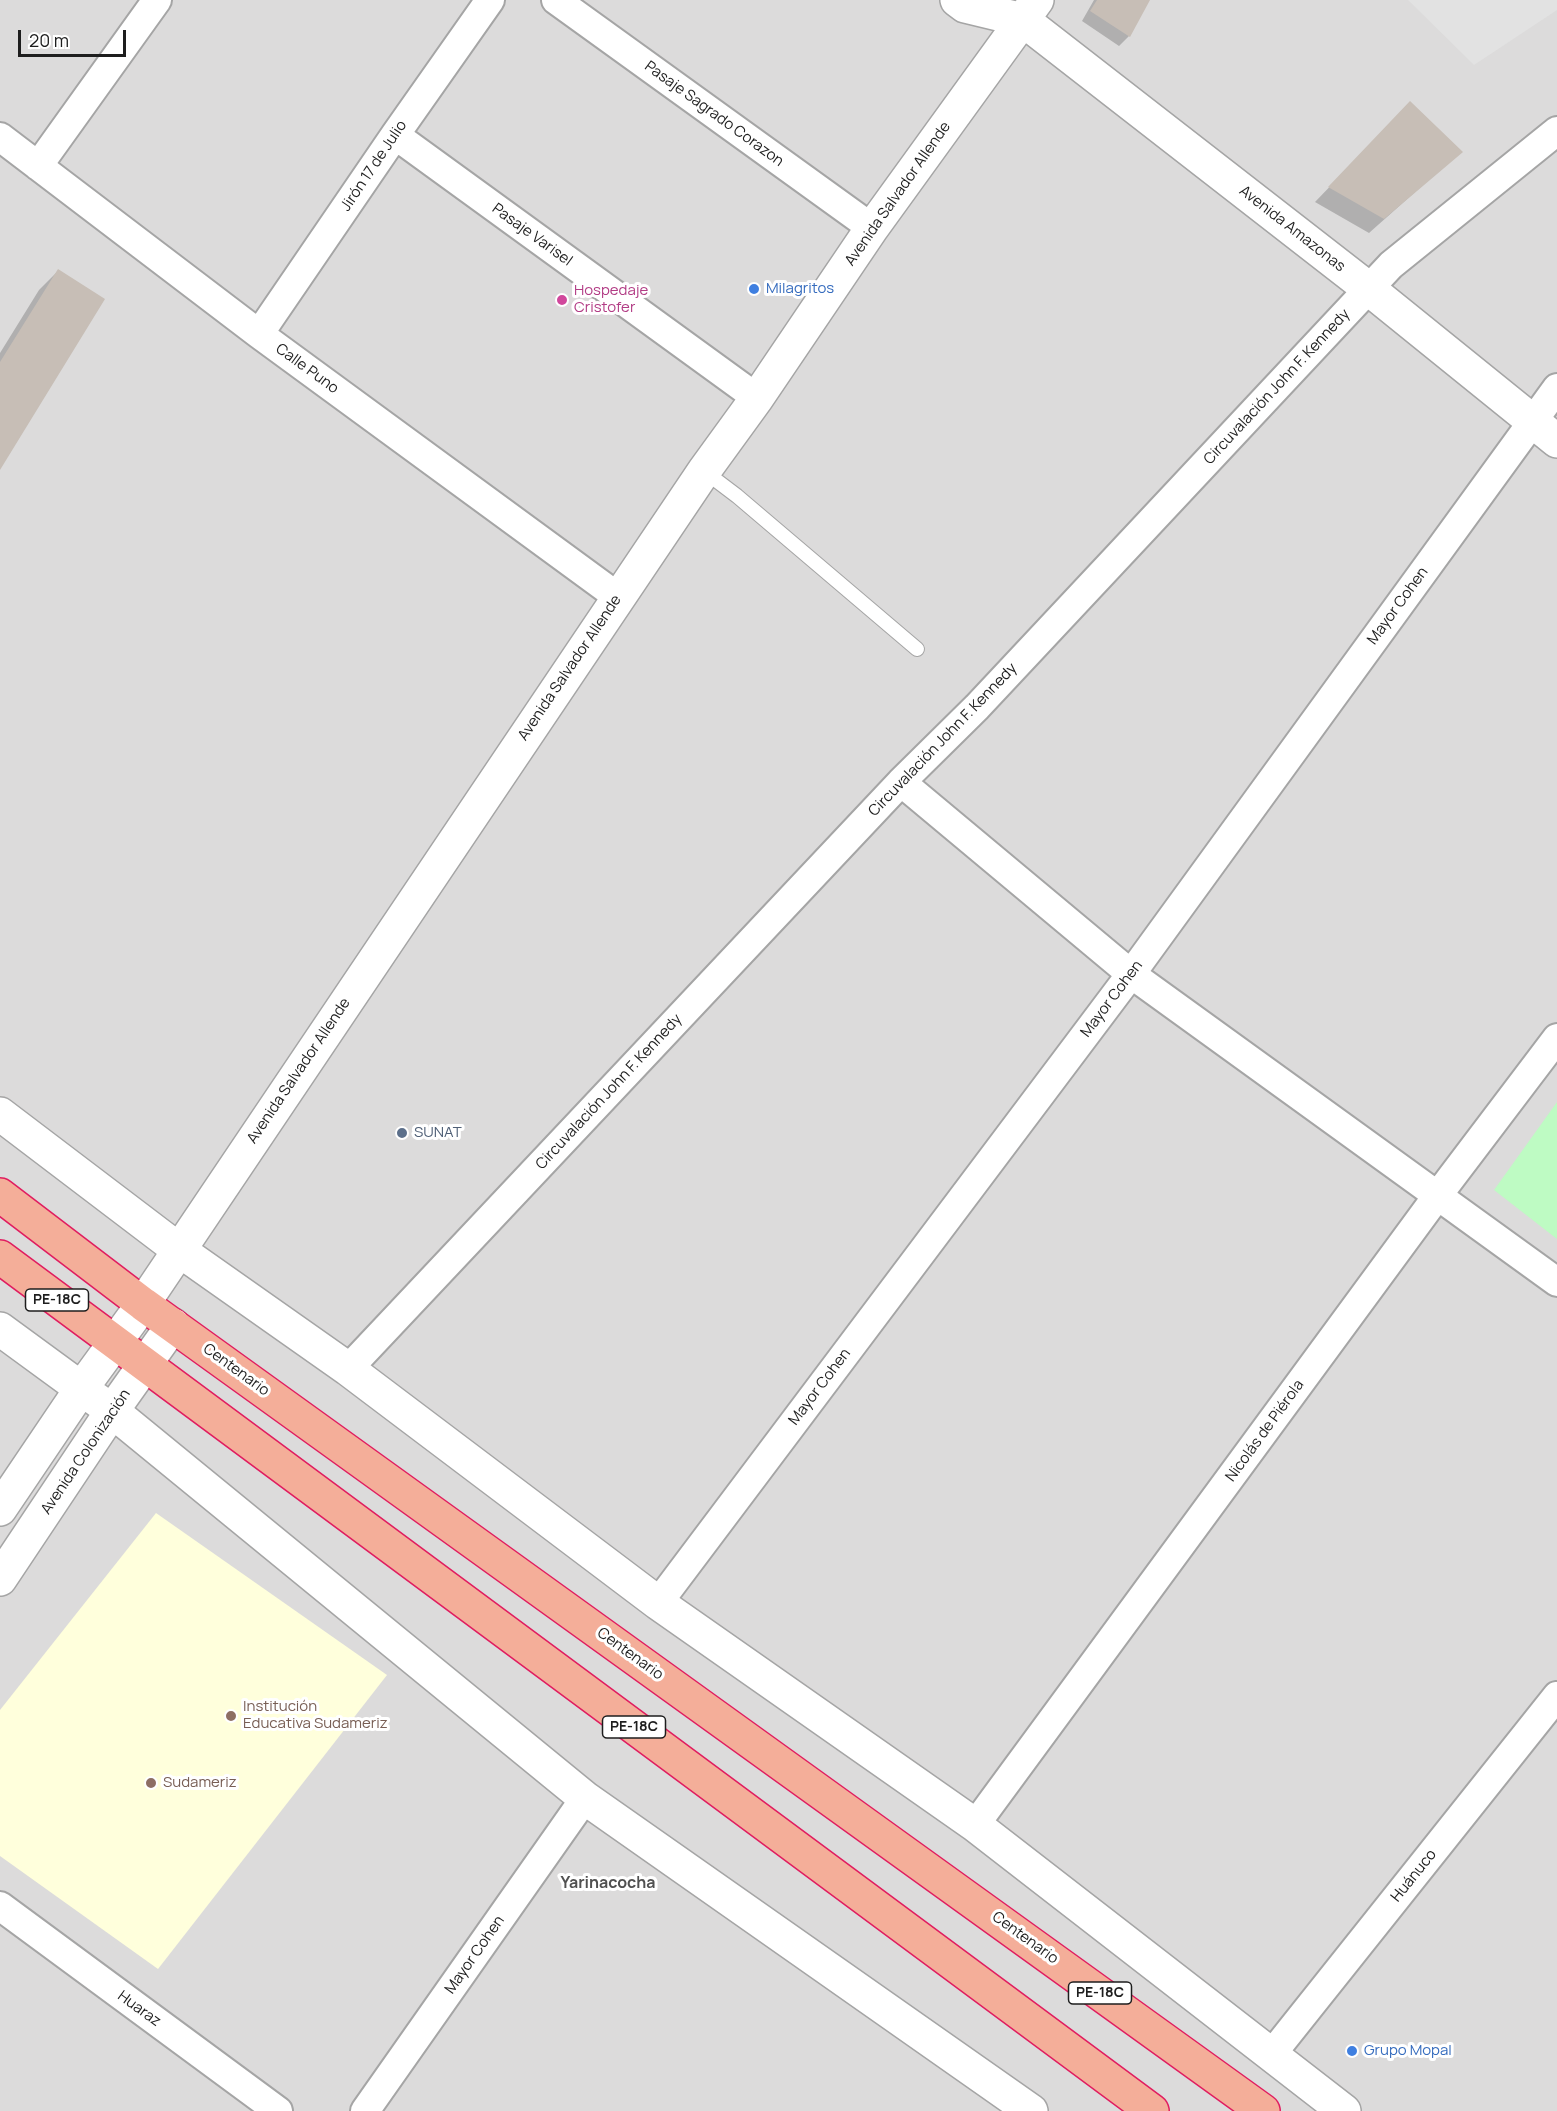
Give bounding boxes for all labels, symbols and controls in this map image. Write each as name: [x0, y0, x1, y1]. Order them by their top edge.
scale bar: [21, 18, 129, 56]
text: 20 m: [29, 28, 69, 52]
street label: Pasaje Sagrado Corazon: [641, 57, 787, 171]
street label: Jirón 17 de Julio: [337, 117, 411, 215]
street label: Avenida Salvador Allende: [841, 119, 955, 269]
street label: Avenida Amazonas: [1236, 182, 1348, 276]
street label: Pasaje Varisel: [488, 200, 576, 270]
place label: Milagritos: [766, 280, 834, 298]
place label: Hospedaje Cristofer: [574, 282, 648, 317]
marker: Milagritos: [747, 282, 761, 296]
marker: Hospedaje Cristofer: [555, 293, 569, 307]
street label: Circuvalación John F. Kennedy: [1200, 306, 1354, 468]
street label: Calle Puno: [272, 340, 342, 398]
street label: Mayor Cohen: [1364, 564, 1432, 648]
street label: Avenida Salvador Allende: [515, 592, 625, 744]
street label: Circuvalación John F. Kennedy: [865, 660, 1021, 820]
street label: Mayor Cohen: [1077, 957, 1147, 1041]
street label: Avenida Salvador Allende: [244, 995, 354, 1147]
street label: Circuvalación John F. Kennedy: [532, 1011, 686, 1173]
place label: SUNAT: [414, 1124, 462, 1142]
marker: SUNAT: [395, 1126, 409, 1140]
road number: PE-18C: [26, 1289, 88, 1311]
street label: Centenario: [199, 1340, 273, 1400]
street label: Mayor Cohen: [785, 1345, 855, 1429]
street label: Nicolás de Piérola: [1222, 1377, 1308, 1485]
street label: Avenida Colonización: [37, 1386, 135, 1518]
street label: Centenario: [593, 1624, 667, 1684]
place label: Institución Educativa Sudameriz: [243, 1698, 388, 1733]
marker: Institución Educativa Sudameriz: [224, 1709, 238, 1723]
road number: PE-18C: [602, 1716, 666, 1738]
place label: Sudameriz: [163, 1774, 237, 1792]
marker: Sudameriz: [144, 1776, 158, 1790]
street label: Huánuco: [1387, 1846, 1441, 1906]
district label: Yarinacocha: [560, 1874, 656, 1894]
street label: Centenario: [988, 1908, 1062, 1968]
street label: Mayor Cohen: [441, 1912, 509, 1998]
road number: PE-18C: [1068, 1982, 1132, 2004]
street label: Huaraz: [114, 1987, 164, 2031]
place label: Grupo Mopal: [1364, 2042, 1452, 2060]
marker: Grupo Mopal: [1345, 2044, 1359, 2058]

